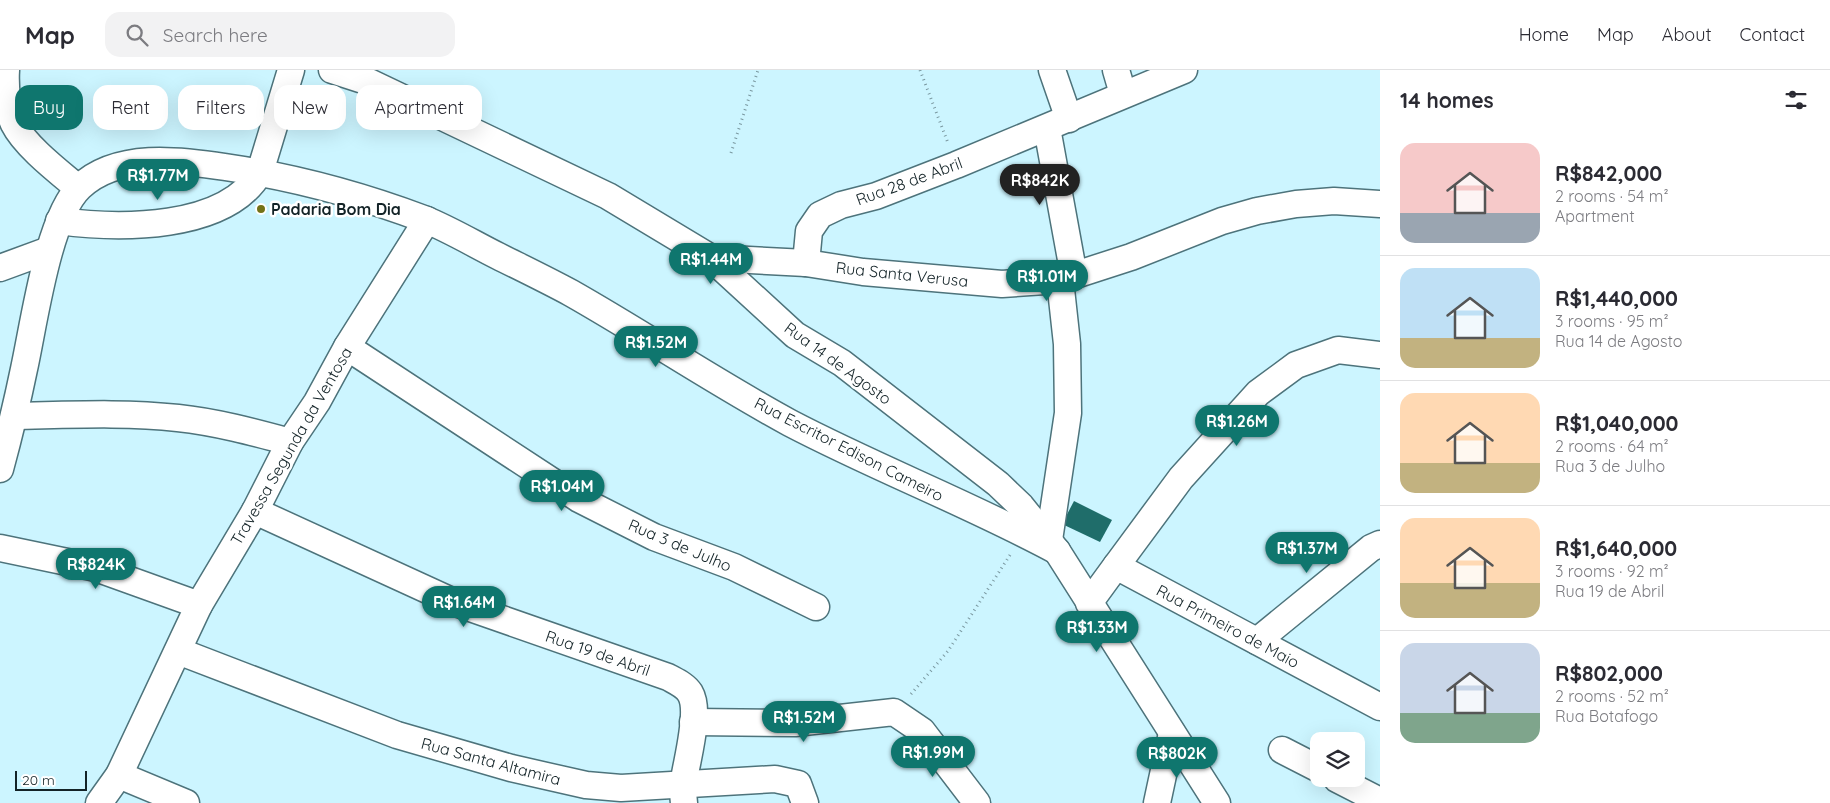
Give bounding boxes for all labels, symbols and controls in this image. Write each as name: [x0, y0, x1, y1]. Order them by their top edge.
search box: [105, 12, 455, 57]
text: Map: [25, 20, 75, 50]
icon: search: [123, 21, 151, 49]
text: Search here: [163, 23, 268, 47]
text: Home: [1519, 23, 1569, 46]
text: Map: [1597, 23, 1634, 46]
text: About: [1662, 23, 1712, 46]
text: Contact: [1740, 23, 1805, 46]
chip: Buy: [15, 85, 83, 130]
chip: Rent: [93, 85, 168, 130]
chip: Filters: [178, 85, 264, 130]
chip: New: [274, 85, 346, 130]
chip: Apartment: [356, 85, 482, 130]
icon: filters: [1782, 86, 1810, 114]
text: 14 homes: [1400, 87, 1494, 113]
street label: Rua 28 de Abril: [853, 152, 965, 210]
pin: R$1.77M: [112, 158, 204, 201]
text: R$842,000: [1555, 160, 1662, 186]
icon: home: [1440, 163, 1500, 223]
pin: R$842K: [999, 164, 1081, 206]
text: R$1.77M: [127, 165, 189, 185]
text: R$842K: [1011, 170, 1069, 190]
text: 2 rooms · 54 m²: [1555, 186, 1669, 206]
place label: Padaria Bom Dia: [271, 199, 401, 219]
marker: Padaria Bom Dia: [255, 203, 267, 215]
text: Apartment: [1555, 206, 1635, 226]
pin: R$1.44M: [665, 242, 757, 285]
text: R$1.44M: [680, 249, 742, 269]
street label: Rua Santa Verusa: [835, 257, 969, 291]
pin: R$1.01M: [1001, 260, 1093, 302]
text: R$1.01M: [1017, 266, 1077, 286]
text: R$1,440,000: [1555, 285, 1678, 311]
icon: home: [1440, 288, 1500, 348]
text: 3 rooms · 95 m²: [1555, 311, 1669, 331]
street label: Rua 14 de Agosto: [781, 317, 895, 409]
pin: R$1.52M: [610, 326, 702, 368]
text: Rua 14 de Agosto: [1555, 331, 1683, 351]
text: R$1.52M: [625, 332, 687, 352]
street label: Travessa Segunda da Ventosa: [226, 343, 356, 549]
street label: Rua Escritor Edison Cameiro: [751, 393, 947, 505]
pin: R$1.26M: [1191, 404, 1283, 447]
text: R$1,040,000: [1555, 410, 1679, 436]
text: R$1.26M: [1206, 411, 1268, 431]
icon: home: [1440, 413, 1500, 473]
text: 2 rooms · 64 m²: [1555, 436, 1669, 456]
text: Rua 3 de Julho: [1555, 456, 1665, 476]
pin: R$1.04M: [516, 470, 608, 512]
text: R$1.04M: [530, 476, 594, 496]
street label: Rua 3 de Julho: [625, 514, 735, 576]
pin: R$1.37M: [1261, 532, 1353, 574]
text: R$1,640,000: [1555, 535, 1677, 561]
text: R$1.37M: [1276, 538, 1338, 558]
icon: home: [1440, 538, 1500, 598]
pin: R$824K: [55, 548, 137, 590]
text: R$824K: [67, 554, 125, 574]
text: 3 rooms · 92 m²: [1555, 561, 1669, 581]
street label: Rua Primeiro de Maio: [1153, 580, 1303, 672]
text: Rua 19 de Abril: [1555, 581, 1664, 601]
pin: R$1.64M: [418, 586, 510, 628]
text: R$1.64M: [433, 592, 495, 612]
pin: R$1.33M: [1051, 610, 1143, 653]
text: R$1.33M: [1066, 617, 1128, 637]
street label: Rua 19 de Abril: [543, 626, 653, 680]
text: R$802,000: [1555, 660, 1663, 686]
icon: home: [1440, 663, 1500, 723]
text: 2 rooms · 52 m²: [1555, 686, 1669, 706]
pin: R$1.52M: [758, 700, 850, 743]
text: Rua Botafogo: [1555, 706, 1658, 726]
text: R$1.52M: [773, 707, 835, 727]
map controls: [1310, 732, 1365, 787]
button: layers: [1310, 732, 1365, 787]
street label: Rua Santa Altamira: [419, 733, 563, 789]
pin: R$1.99M: [887, 736, 979, 778]
pin: R$802K: [1136, 736, 1218, 779]
text: R$1.99M: [902, 742, 964, 762]
text: R$802K: [1148, 743, 1206, 763]
scale bar: [15, 768, 88, 791]
text: 20 m: [22, 771, 55, 789]

